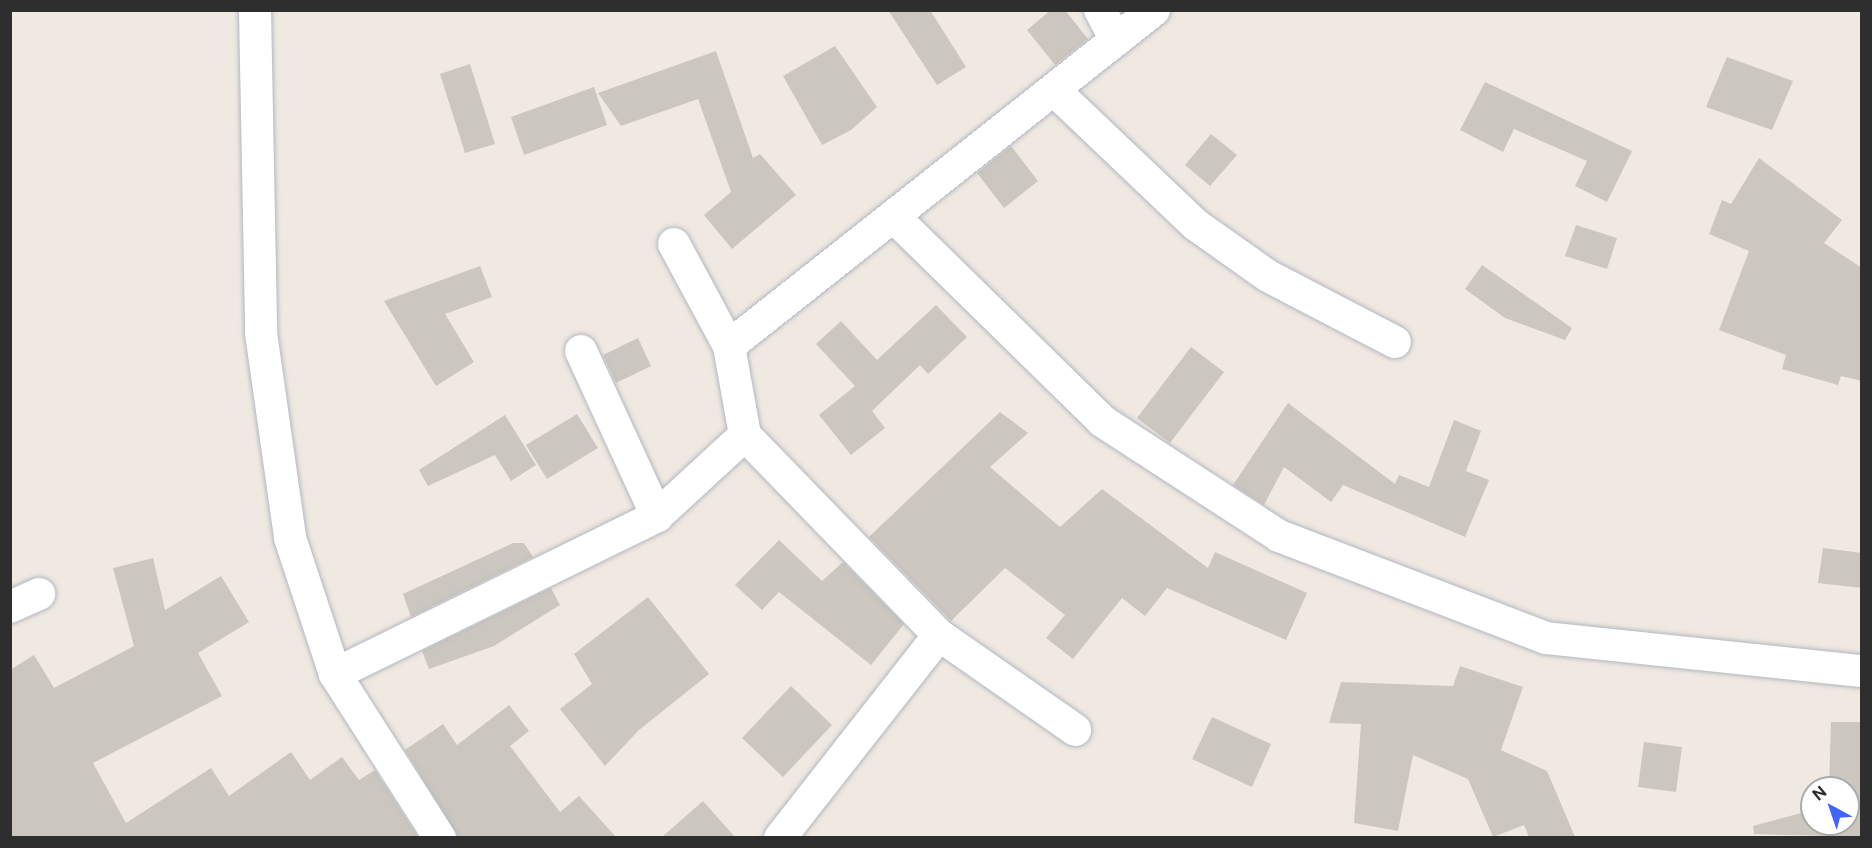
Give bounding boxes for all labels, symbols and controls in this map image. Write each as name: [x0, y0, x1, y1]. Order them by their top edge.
north arrow: [1800, 776, 1860, 836]
text: N: [1808, 782, 1830, 805]

